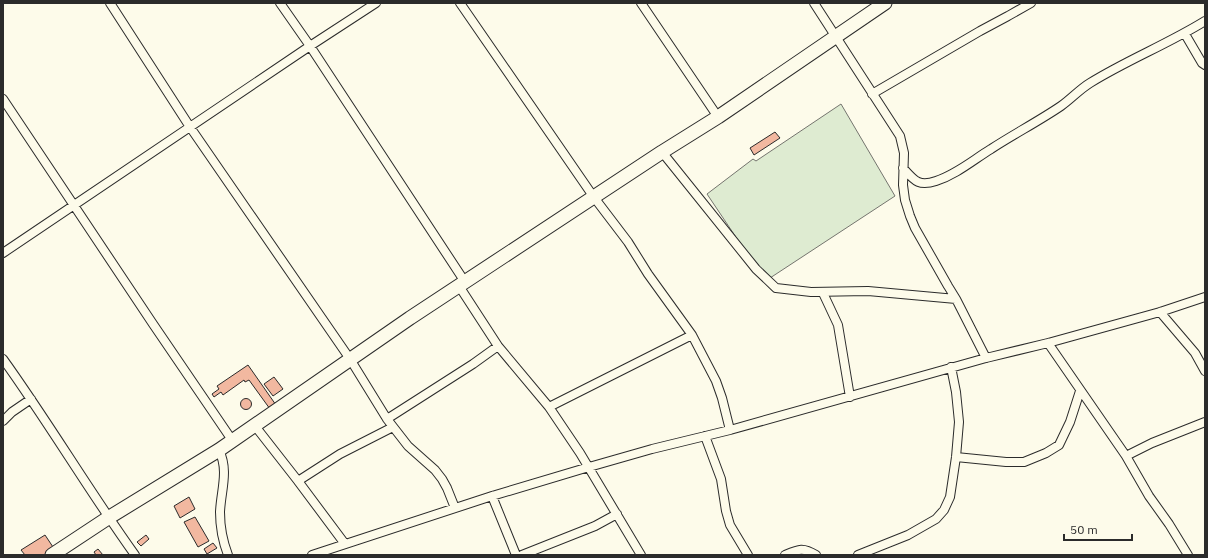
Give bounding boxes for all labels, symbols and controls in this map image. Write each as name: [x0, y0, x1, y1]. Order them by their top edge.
scale bar: [1064, 516, 1132, 542]
text: 50 m: [1070, 522, 1098, 537]

